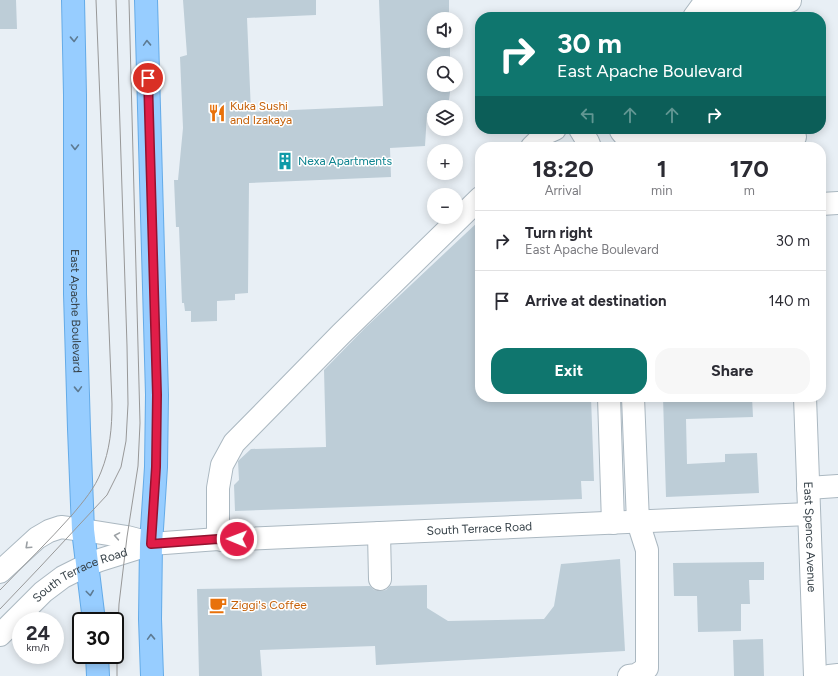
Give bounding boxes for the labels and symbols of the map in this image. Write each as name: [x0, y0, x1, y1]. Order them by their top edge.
one-way arrow: [69, 36, 78, 42]
one-way arrow: [143, 40, 152, 46]
pin: [131, 61, 165, 95]
place label: Kuka Sushi and Izakaya: [230, 99, 292, 127]
restaurant icon: Kuka Sushi and Izakaya: [207, 103, 227, 123]
one-way arrow: [71, 144, 79, 150]
building icon: Nexa Apartments: [275, 151, 295, 171]
place label: Nexa Apartments: [298, 154, 392, 168]
street label: East Apache Boulevard: [68, 249, 84, 373]
one-way arrow: [74, 386, 82, 392]
street label: East Spence Avenue: [801, 481, 819, 593]
position arrow: [216, 518, 258, 560]
street label: South Terrace Road: [426, 519, 533, 538]
one-way arrow: [114, 532, 120, 540]
one-way arrow: [25, 541, 33, 549]
street label: South Terrace Road: [30, 545, 129, 605]
one-way arrow: [85, 590, 94, 596]
cafe icon: Ziggi's Coffee: [208, 595, 228, 615]
place label: Ziggi's Coffee: [231, 598, 307, 612]
speed limit sign: 30: [72, 612, 124, 664]
one-way arrow: [147, 634, 155, 640]

